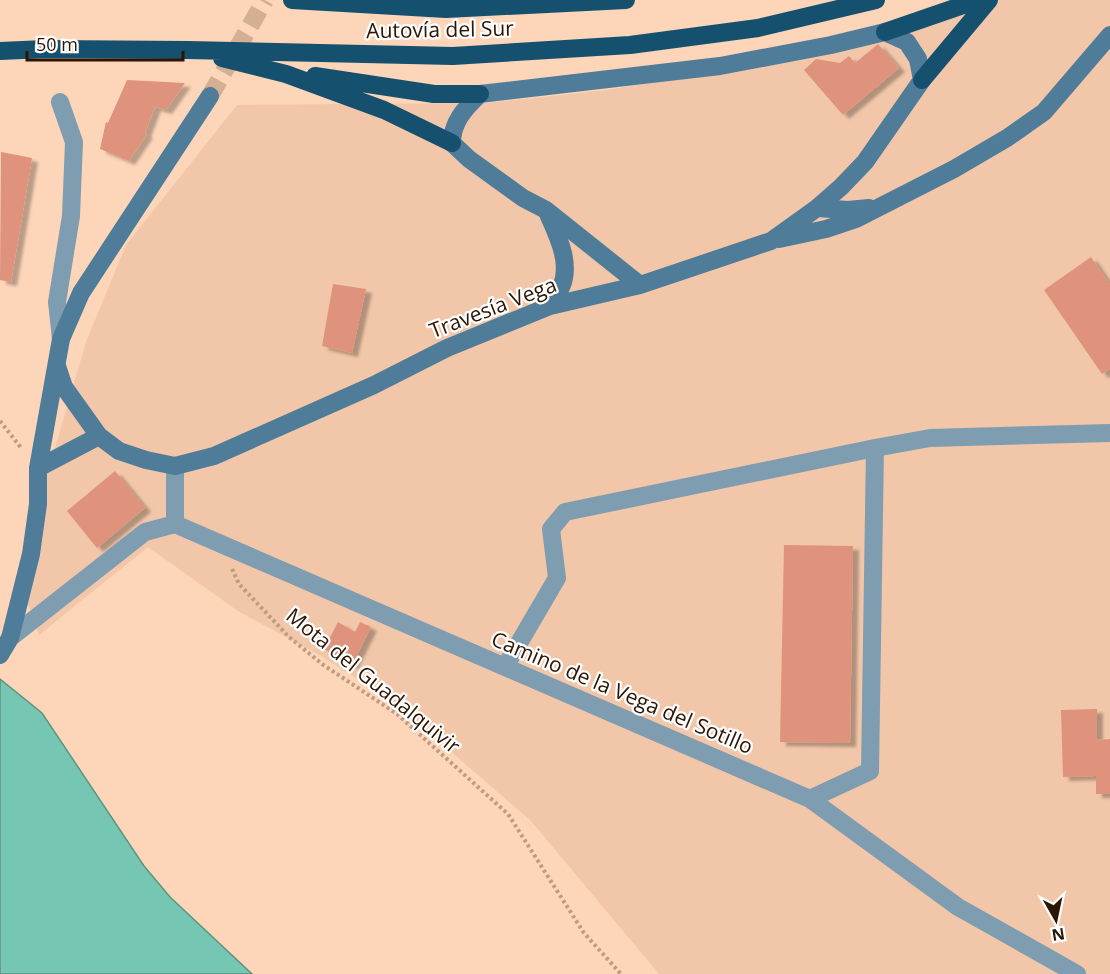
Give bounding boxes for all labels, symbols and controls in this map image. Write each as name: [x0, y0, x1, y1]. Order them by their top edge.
street label: Autovía del Sur: [366, 14, 514, 44]
scale bar: [27, 24, 183, 62]
text: 50 m: [36, 32, 78, 56]
street label: Travesía Vega: [425, 270, 560, 344]
street label: Mota del Guadalquivir: [281, 601, 467, 760]
street label: Camino de la Vega del Sotillo: [487, 624, 757, 760]
north arrow: [1026, 890, 1086, 950]
text: N: [1050, 923, 1066, 947]

